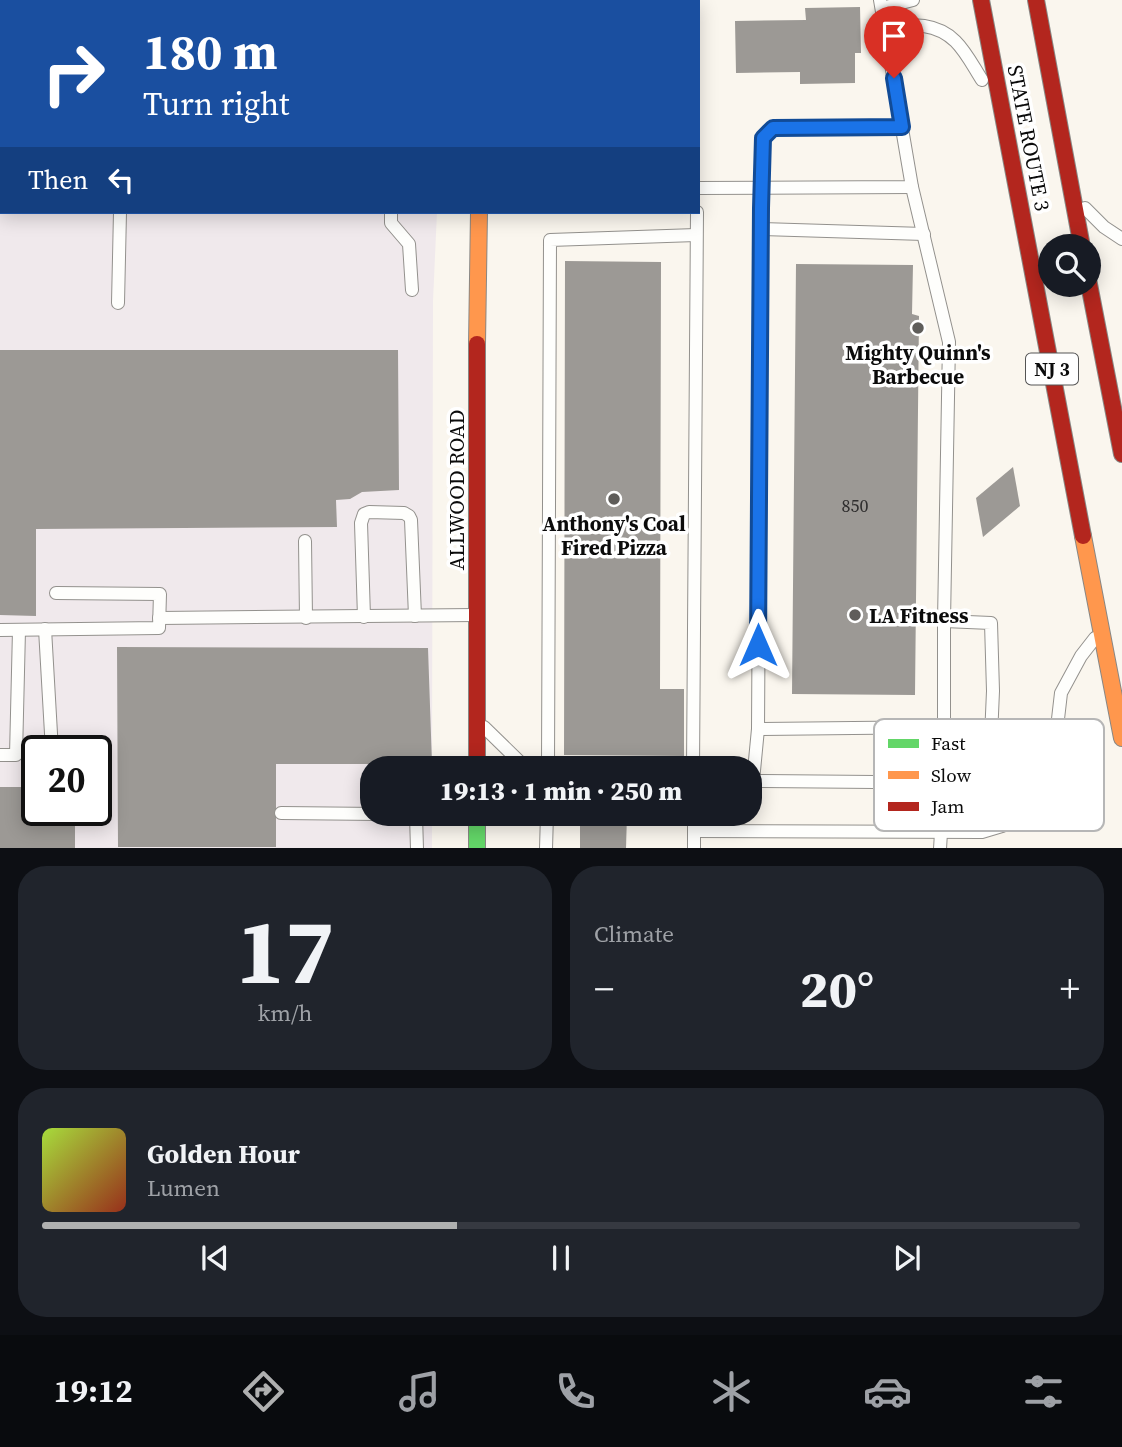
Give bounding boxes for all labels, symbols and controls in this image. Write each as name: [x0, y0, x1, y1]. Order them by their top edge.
pin: [864, 6, 924, 78]
icon: arrive: [875, 17, 913, 55]
text: 180 m: [143, 18, 278, 85]
icon: right: [28, 28, 119, 119]
street label: STATE ROUTE 3: [1001, 63, 1057, 213]
text: Turn right: [143, 82, 289, 126]
icon: left: [102, 161, 140, 199]
text: Then: [28, 162, 88, 198]
map controls: [1038, 234, 1101, 297]
button: search: [1038, 234, 1101, 297]
marker: Mighty Quinn's Barbecue: [910, 320, 926, 336]
place label: Mighty Quinn's Barbecue: [845, 338, 991, 391]
road number: NJ 3: [1026, 354, 1078, 384]
street label: ALLWOOD ROAD: [442, 410, 471, 570]
marker: Anthony's Coal Fired Pizza: [606, 491, 622, 507]
house number: 850: [842, 493, 869, 518]
place label: Anthony's Coal Fired Pizza: [542, 509, 686, 562]
place label: LA Fitness: [869, 601, 969, 630]
marker: LA Fitness: [847, 607, 863, 623]
position arrow: [721, 608, 795, 682]
legend: [874, 719, 1104, 831]
text: Fast: [931, 730, 966, 756]
speed limit sign: 20: [21, 735, 112, 826]
text: Slow: [931, 762, 972, 788]
text: 19:13 · 1 min · 250 m: [440, 773, 682, 809]
text: Jam: [930, 793, 964, 819]
text: 17: [236, 889, 334, 1013]
text: Climate: [594, 918, 674, 950]
text: 20°: [800, 953, 874, 1024]
text: −: [594, 963, 614, 1015]
text: +: [1060, 963, 1080, 1015]
text: km/h: [258, 997, 312, 1029]
text: Golden Hour: [147, 1136, 300, 1172]
text: Lumen: [147, 1172, 220, 1204]
icon: previous: [196, 1239, 234, 1277]
icon: pause: [542, 1239, 580, 1277]
icon: next: [888, 1239, 926, 1277]
icon: directions: [239, 1367, 288, 1416]
icon: music: [395, 1367, 444, 1416]
icon: phone: [551, 1367, 600, 1416]
icon: climate: [707, 1367, 756, 1416]
icon: car: [863, 1367, 912, 1416]
icon: filters: [1019, 1367, 1068, 1416]
text: 19:12: [54, 1369, 132, 1413]

